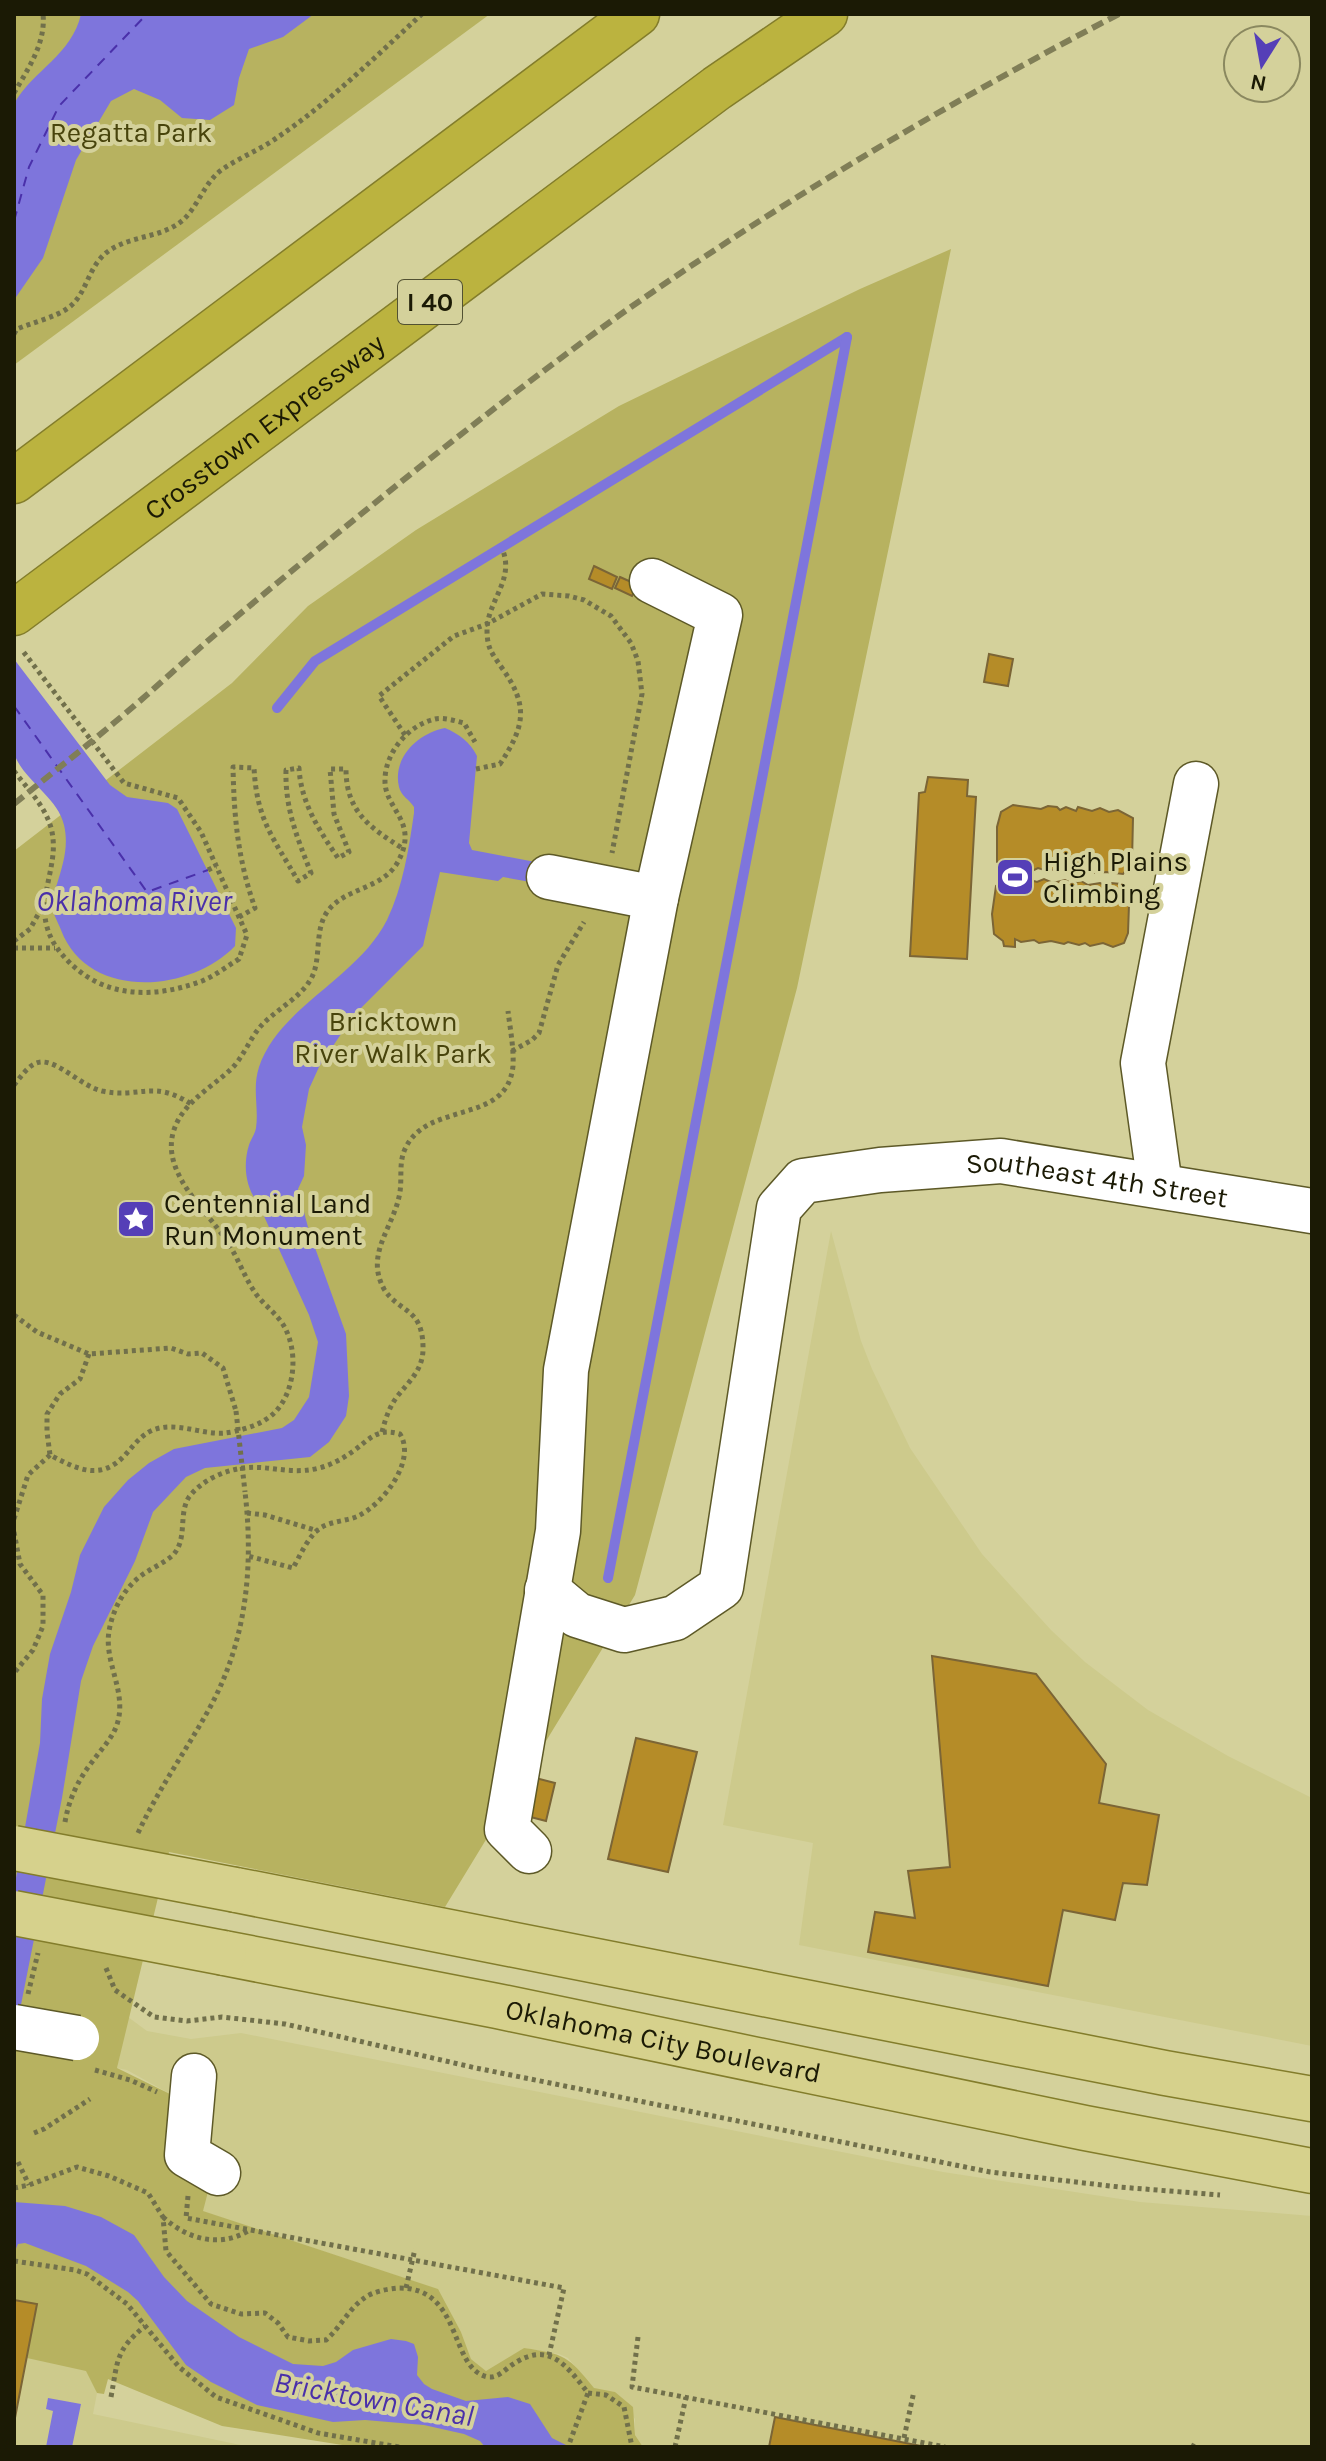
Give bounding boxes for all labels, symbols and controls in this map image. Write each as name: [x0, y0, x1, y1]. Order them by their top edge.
north arrow: [1222, 24, 1302, 104]
text: N: [1248, 68, 1269, 97]
park label: Regatta Park: [50, 116, 212, 149]
road number: I 40: [398, 280, 462, 324]
street label: Crosstown Expressway: [138, 326, 390, 527]
place label: High Plains Climbing: [1043, 845, 1188, 910]
sports icon: High Plains Climbing: [994, 856, 1036, 898]
water label: Oklahoma River: [36, 883, 233, 919]
park label: Bricktown River Walk Park: [294, 1005, 492, 1070]
street label: Southeast 4th Street: [964, 1144, 1230, 1214]
place label: Centennial Land Run Monument: [164, 1187, 371, 1252]
place icon: Centennial Land Run Monument: [115, 1198, 157, 1240]
street label: Oklahoma City Boulevard: [503, 1992, 824, 2089]
water label: Bricktown Canal: [271, 2364, 477, 2434]

